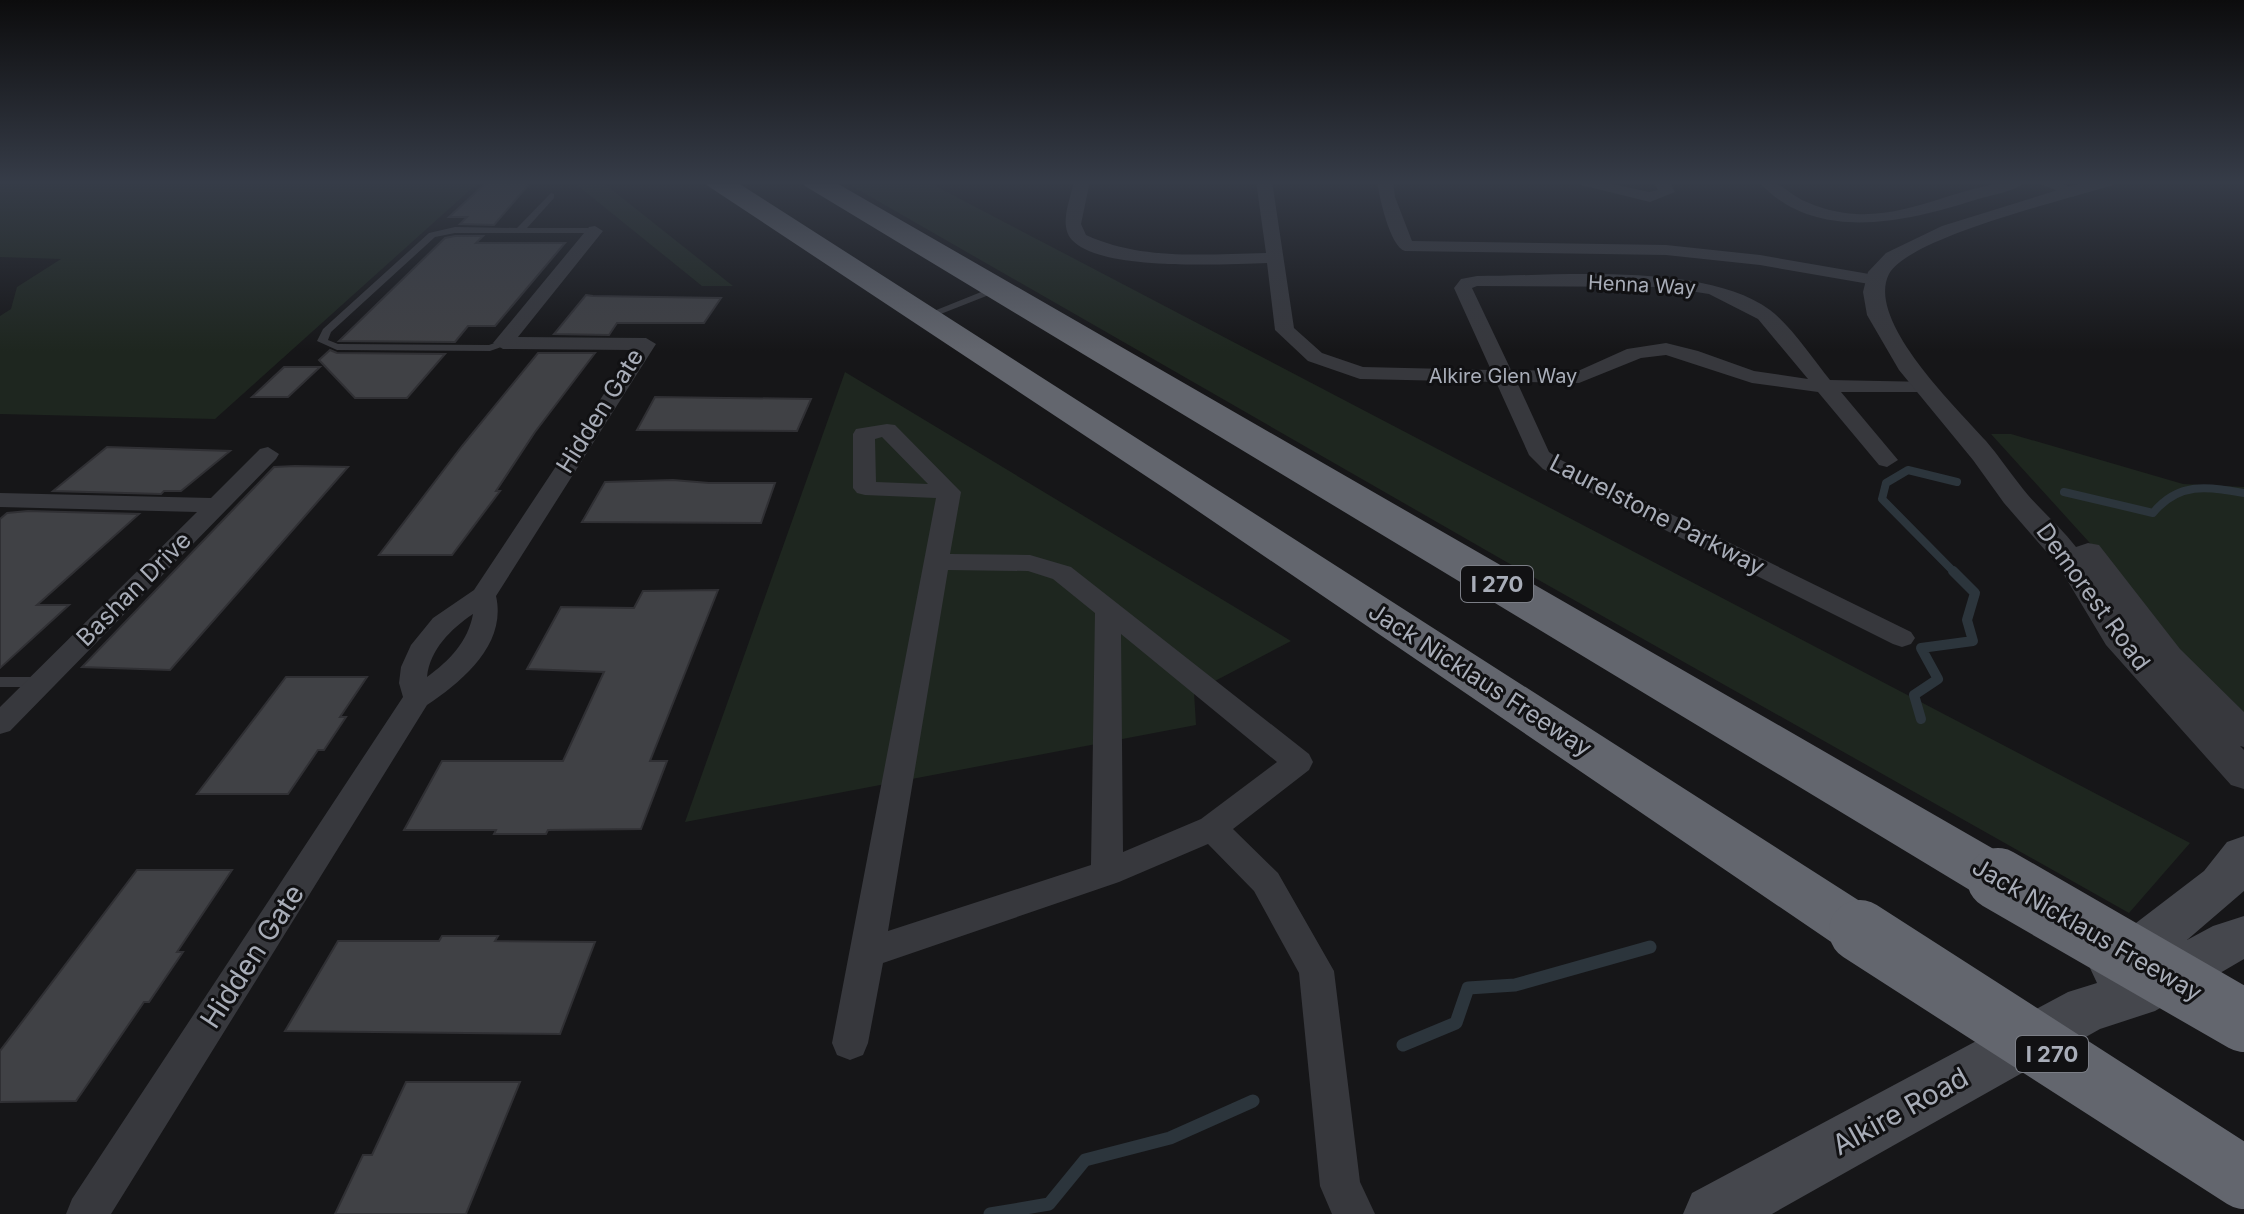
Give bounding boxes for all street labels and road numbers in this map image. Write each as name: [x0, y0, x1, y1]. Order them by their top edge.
street label: Henna Way: [1588, 270, 1696, 300]
street label: Hidden Gate: [550, 343, 649, 478]
street label: Alkire Glen Way: [1429, 364, 1577, 388]
street label: Laurelstone Parkway: [1545, 448, 1769, 581]
street label: Demorest Road: [2030, 518, 2156, 676]
street label: Bashan Drive: [70, 525, 197, 652]
road number: I 270: [1461, 566, 1533, 602]
street label: Jack Nicklaus Freeway: [1363, 597, 1597, 763]
street label: Jack Nicklaus Freeway: [1967, 852, 2207, 1007]
street label: Hidden Gate: [193, 878, 311, 1034]
road number: I 270: [2016, 1036, 2088, 1072]
street label: Alkire Road: [1826, 1060, 1974, 1162]

